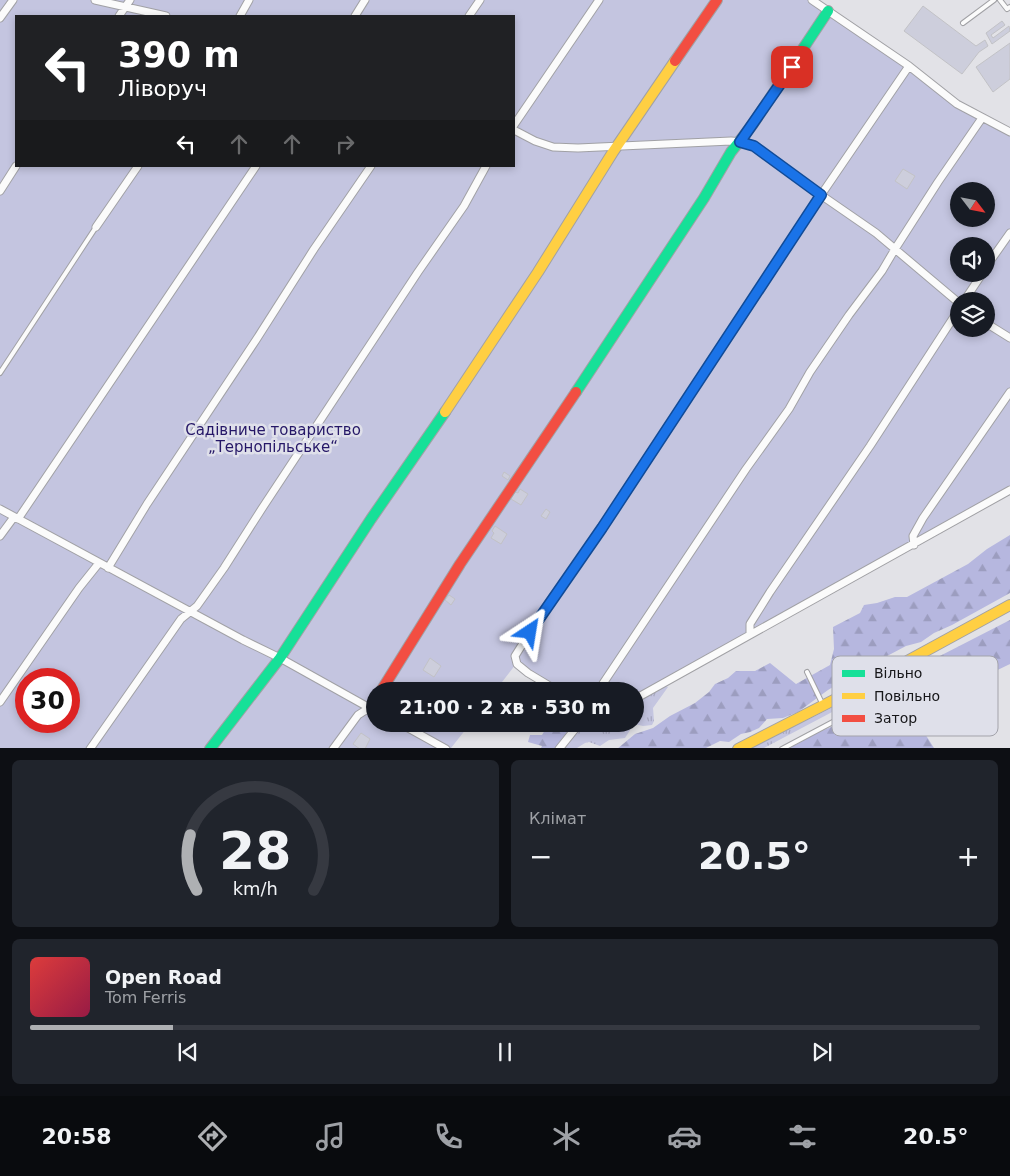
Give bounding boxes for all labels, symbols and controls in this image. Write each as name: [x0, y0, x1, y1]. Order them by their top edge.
icon: left: [35, 35, 100, 100]
text: 390 m: [118, 35, 240, 75]
pin: [771, 46, 813, 88]
icon: arrive: [778, 53, 806, 81]
text: Ліворуч: [118, 76, 207, 101]
icon: left: [172, 130, 200, 158]
icon: ahead: [225, 130, 253, 158]
icon: ahead: [278, 130, 306, 158]
icon: right: [331, 130, 359, 158]
north arrow: [950, 182, 995, 228]
map controls: [950, 182, 995, 337]
button: sound: [950, 237, 995, 282]
button: layers: [950, 292, 995, 337]
park label: Садівниче товариство „Тернопільське“: [185, 421, 361, 456]
position arrow: [503, 605, 555, 657]
legend: [832, 656, 998, 736]
text: Вільно: [874, 665, 922, 681]
speed limit sign: 30: [15, 668, 80, 733]
text: Повільно: [874, 688, 940, 704]
text: 21:00 · 2 хв · 530 m: [399, 696, 611, 718]
text: Затор: [874, 710, 917, 726]
text: Клімат: [529, 809, 586, 828]
text: 28: [219, 821, 292, 881]
text: 20.5°: [698, 834, 811, 878]
text: −: [529, 840, 552, 873]
text: +: [957, 840, 980, 873]
text: km/h: [233, 878, 278, 899]
text: Open Road: [105, 966, 222, 988]
text: Tom Ferris: [105, 988, 186, 1007]
icon: previous: [174, 1038, 202, 1066]
icon: pause: [491, 1038, 519, 1066]
icon: next: [808, 1038, 836, 1066]
icon: directions: [195, 1119, 230, 1154]
icon: music: [313, 1119, 348, 1154]
icon: phone: [431, 1119, 466, 1154]
icon: climate: [549, 1119, 584, 1154]
icon: car: [667, 1119, 702, 1154]
icon: filters: [785, 1119, 820, 1154]
text: 20:58: [42, 1124, 112, 1149]
text: 20.5°: [903, 1124, 968, 1149]

